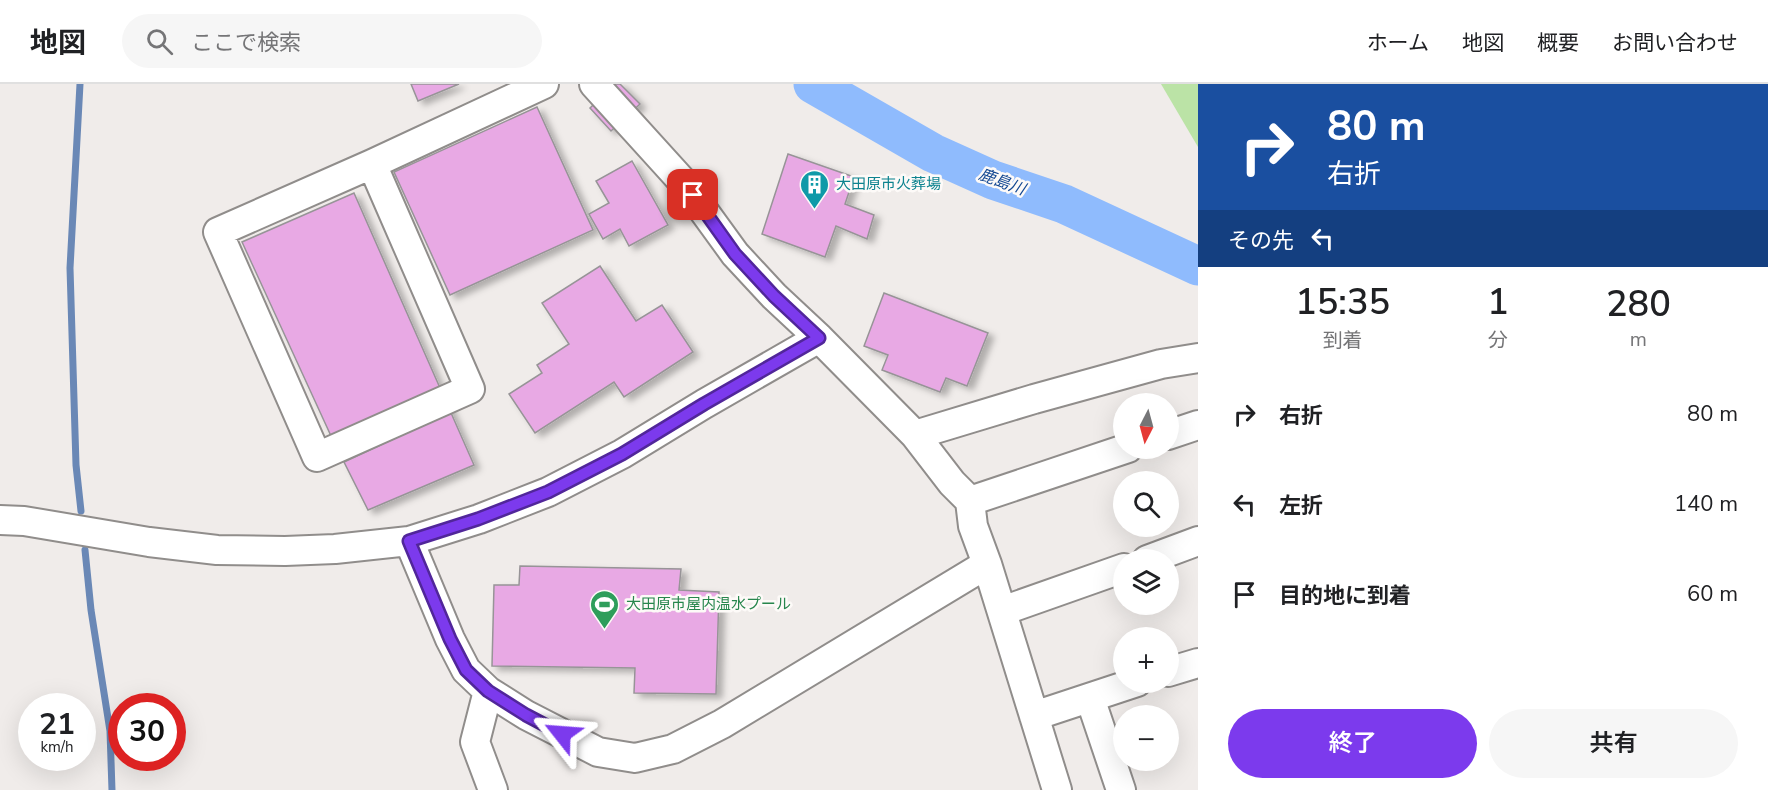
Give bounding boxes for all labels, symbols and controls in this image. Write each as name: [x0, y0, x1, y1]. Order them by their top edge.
search box: [122, 14, 542, 68]
text: 地図: [30, 24, 86, 62]
icon: search: [143, 25, 176, 58]
text: ここで検索: [191, 28, 301, 58]
text: ホーム: [1367, 29, 1429, 57]
text: 地図: [1462, 29, 1504, 57]
text: 概要: [1537, 29, 1579, 57]
text: お問い合わせ: [1612, 29, 1738, 57]
text: 80 m: [1327, 98, 1426, 155]
icon: right: [1228, 108, 1306, 186]
text: 右折: [1327, 156, 1381, 193]
water label: 鹿島川: [976, 163, 1030, 201]
building icon: 大田原市火葬場: [799, 168, 831, 210]
pin: [667, 169, 718, 220]
place label: 大田原市火葬場: [836, 174, 941, 194]
icon: arrive: [676, 178, 709, 211]
icon: left: [1306, 222, 1339, 255]
text: その先: [1228, 226, 1294, 256]
text: 15:35: [1295, 278, 1390, 327]
text: 1: [1487, 278, 1509, 327]
text: 280: [1606, 280, 1671, 329]
text: m: [1630, 326, 1647, 353]
text: 到着: [1323, 327, 1363, 354]
text: 分: [1488, 327, 1508, 354]
north arrow: [1113, 393, 1179, 459]
map controls: [1113, 393, 1179, 771]
icon: right: [1228, 398, 1261, 431]
text: 80 m: [1687, 399, 1738, 429]
text: 右折: [1279, 401, 1323, 431]
button: search: [1113, 471, 1179, 537]
icon: left: [1228, 488, 1261, 521]
text: 140 m: [1674, 489, 1738, 519]
text: 左折: [1279, 491, 1323, 521]
button: layers: [1113, 549, 1179, 615]
icon: arrive: [1228, 578, 1261, 611]
text: 60 m: [1687, 579, 1738, 609]
text: 目的地に到着: [1279, 581, 1411, 611]
sports icon: 大田原市屋内温水プール: [589, 588, 621, 630]
place label: 大田原市屋内温水プール: [626, 594, 791, 614]
button: +: [1113, 627, 1179, 693]
speed limit sign: 30: [108, 693, 186, 771]
position arrow: [530, 702, 594, 766]
text: 21: [39, 704, 75, 745]
button: −: [1113, 705, 1179, 771]
button: 終了: [1228, 709, 1477, 778]
button: 共有: [1489, 709, 1738, 778]
text: km/h: [40, 737, 74, 757]

